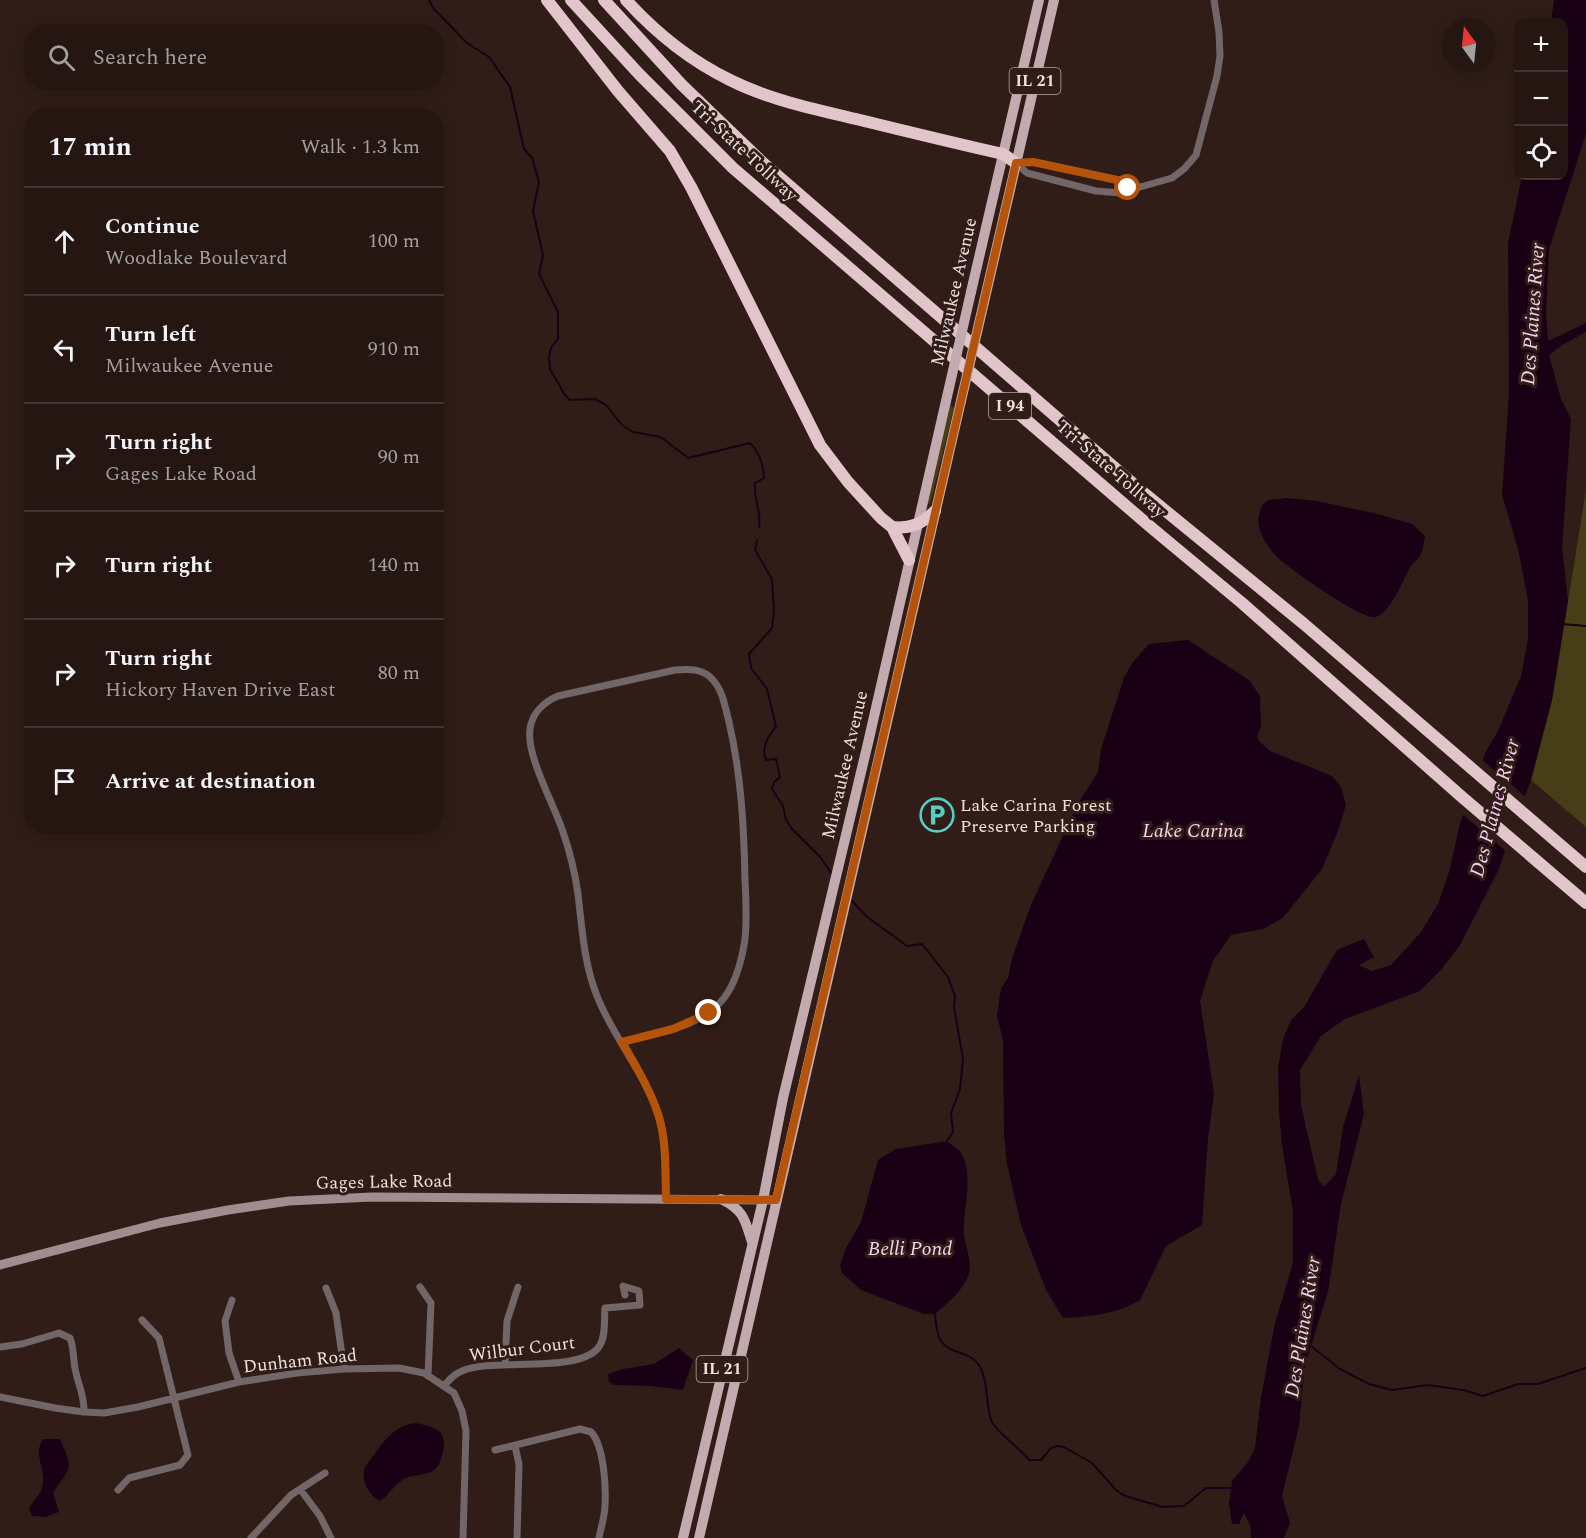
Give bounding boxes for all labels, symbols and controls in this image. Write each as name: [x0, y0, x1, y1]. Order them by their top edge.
north arrow: [1442, 18, 1496, 72]
map controls: [1514, 18, 1568, 180]
button: +: [1514, 18, 1568, 72]
search box: [24, 24, 444, 90]
icon: search: [45, 41, 78, 74]
text: Search here: [93, 41, 207, 74]
road number: IL 21: [1010, 68, 1060, 94]
button: −: [1514, 72, 1568, 126]
street label: Tri-State Tollway: [684, 94, 805, 209]
button: locate: [1514, 126, 1568, 180]
text: 17 min: [48, 127, 132, 167]
text: Walk · 1.3 km: [301, 132, 420, 162]
route start: [1114, 174, 1140, 200]
text: Continue: [105, 210, 200, 243]
street label: Milwaukee Avenue: [924, 215, 984, 369]
icon: ahead: [48, 225, 81, 258]
text: 100 m: [368, 226, 420, 256]
water label: Des Plaines River: [1513, 241, 1553, 386]
text: Woodlake Boulevard: [105, 243, 288, 273]
text: Turn left: [105, 318, 197, 351]
icon: left: [48, 333, 81, 366]
text: 910 m: [368, 334, 420, 364]
text: Milwaukee Avenue: [105, 351, 274, 381]
road number: I 94: [989, 393, 1031, 419]
street label: Tri-State Tollway: [1050, 414, 1173, 525]
text: Turn right: [105, 426, 212, 459]
icon: right: [48, 441, 81, 474]
text: 90 m: [378, 442, 420, 472]
text: Gages Lake Road: [105, 459, 257, 489]
icon: right: [48, 549, 81, 582]
text: Turn right: [105, 549, 212, 582]
text: 140 m: [368, 550, 420, 580]
text: Turn right: [105, 642, 212, 675]
icon: right: [48, 657, 81, 690]
text: 80 m: [378, 658, 420, 688]
text: Hickory Haven Drive East: [105, 675, 335, 705]
street label: Milwaukee Avenue: [815, 688, 875, 842]
water label: Des Plaines River: [1462, 734, 1528, 881]
icon: arrive: [48, 765, 81, 798]
text: Arrive at destination: [105, 765, 316, 798]
place label: Lake Carina Forest Preserve Parking: [960, 792, 1111, 840]
parking icon: Lake Carina Forest Preserve Parking: [919, 797, 955, 833]
water label: Lake Carina: [1142, 816, 1244, 846]
route end: [695, 999, 721, 1025]
street label: Gages Lake Road: [315, 1167, 453, 1197]
water label: Belli Pond: [868, 1234, 952, 1264]
water label: Des Plaines River: [1277, 1253, 1329, 1400]
street label: Wilbur Court: [467, 1329, 577, 1369]
street label: Dunham Road: [242, 1342, 358, 1380]
road number: IL 21: [696, 1356, 748, 1382]

